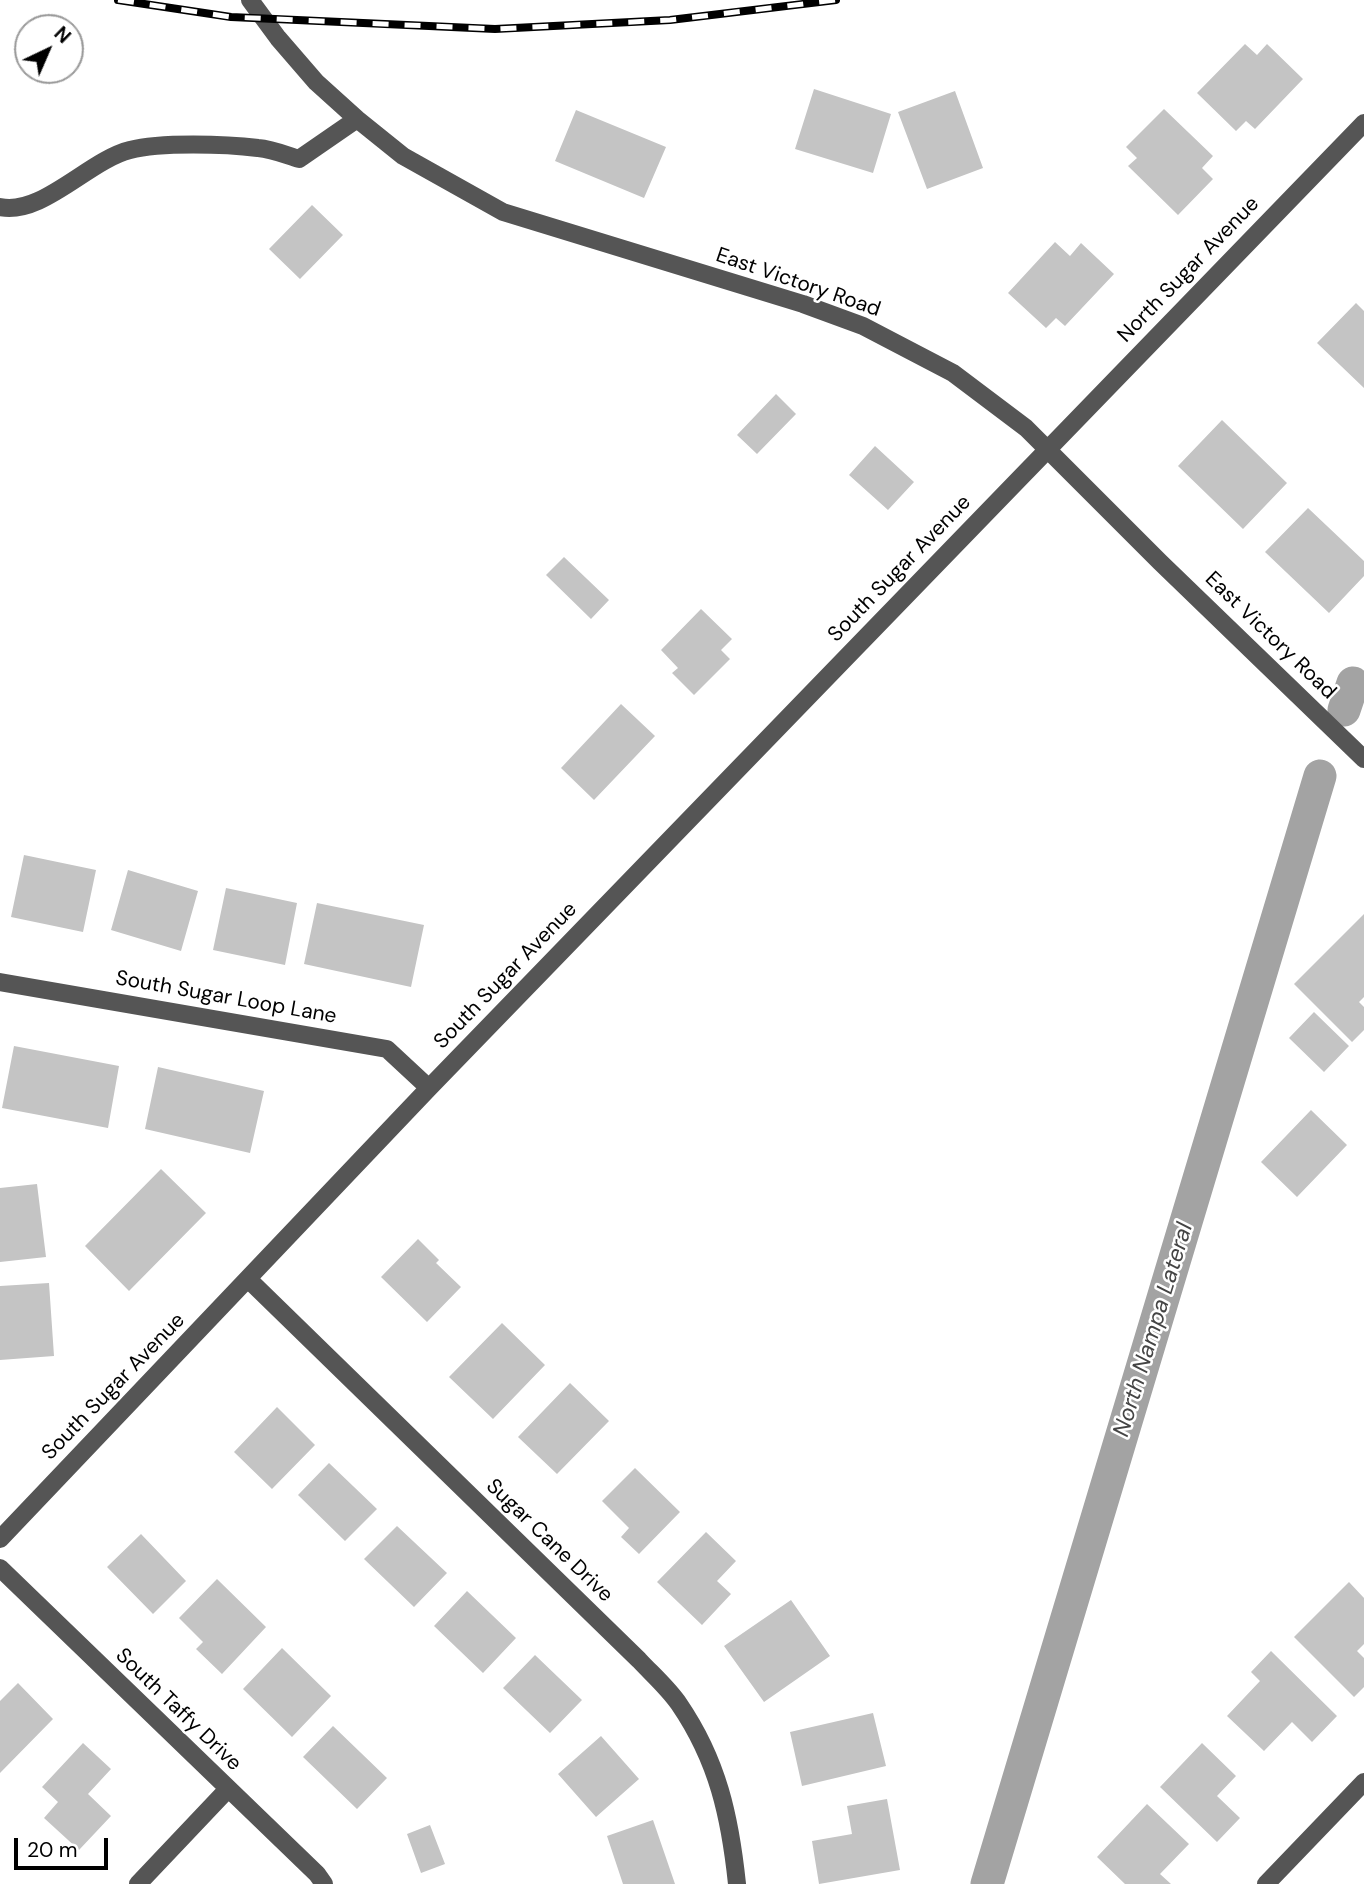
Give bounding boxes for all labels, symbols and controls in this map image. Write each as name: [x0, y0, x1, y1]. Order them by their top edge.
north arrow: [14, 14, 84, 84]
text: N: [49, 21, 76, 49]
street label: North Sugar Avenue: [1113, 192, 1265, 348]
street label: East Victory Road: [712, 243, 884, 323]
street label: South Sugar Avenue: [823, 490, 977, 648]
street label: East Victory Road: [1199, 567, 1341, 705]
street label: South Sugar Avenue: [429, 897, 583, 1055]
street label: South Sugar Loop Lane: [114, 966, 338, 1030]
water label: North Nampa Lateral: [1108, 1220, 1200, 1440]
street label: South Sugar Avenue: [37, 1308, 191, 1466]
street label: Sugar Cane Drive: [480, 1474, 618, 1608]
street label: South Taffy Drive: [110, 1643, 246, 1777]
scale bar: [18, 1825, 112, 1869]
text: 20 m: [27, 1836, 78, 1864]

